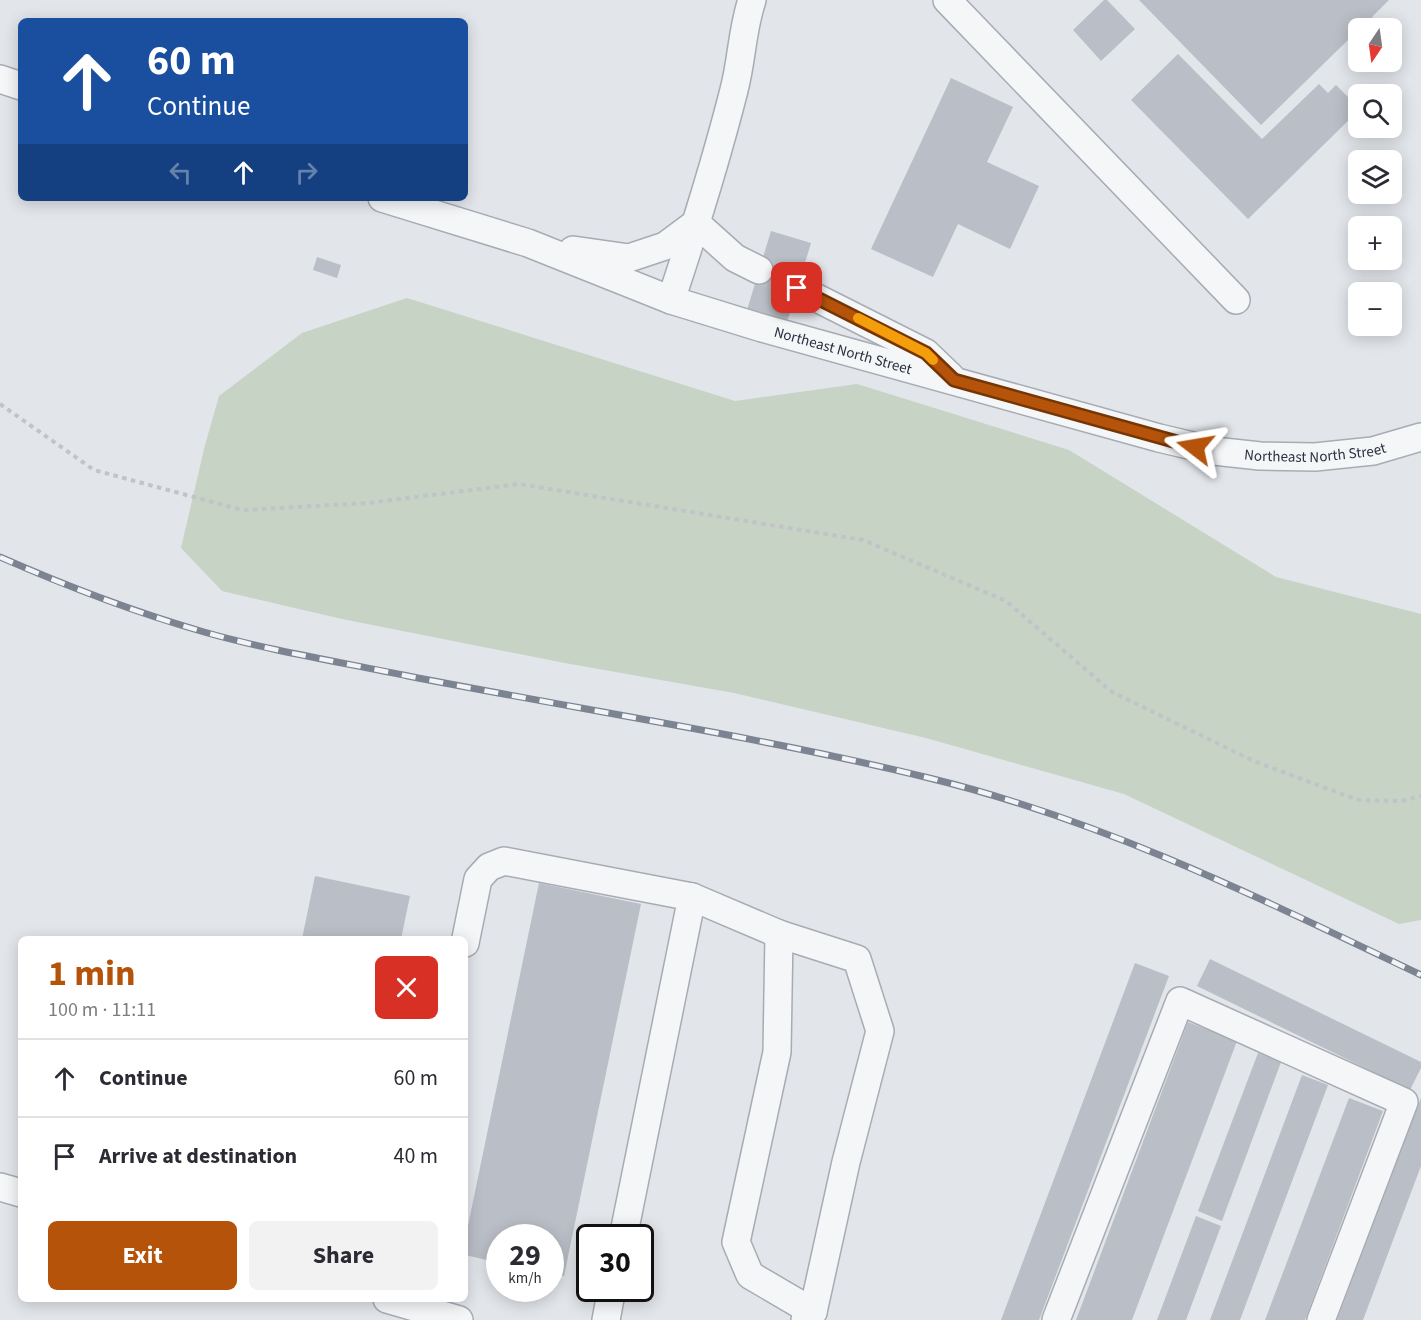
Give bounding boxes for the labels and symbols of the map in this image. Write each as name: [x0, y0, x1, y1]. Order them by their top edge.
north arrow: [1348, 18, 1402, 72]
pin: [771, 262, 822, 313]
street label: Northeast North Street: [772, 321, 914, 380]
position arrow: [1163, 415, 1227, 479]
street label: Northeast North Street: [1243, 437, 1389, 468]
speed limit sign: 30: [576, 1224, 654, 1302]

